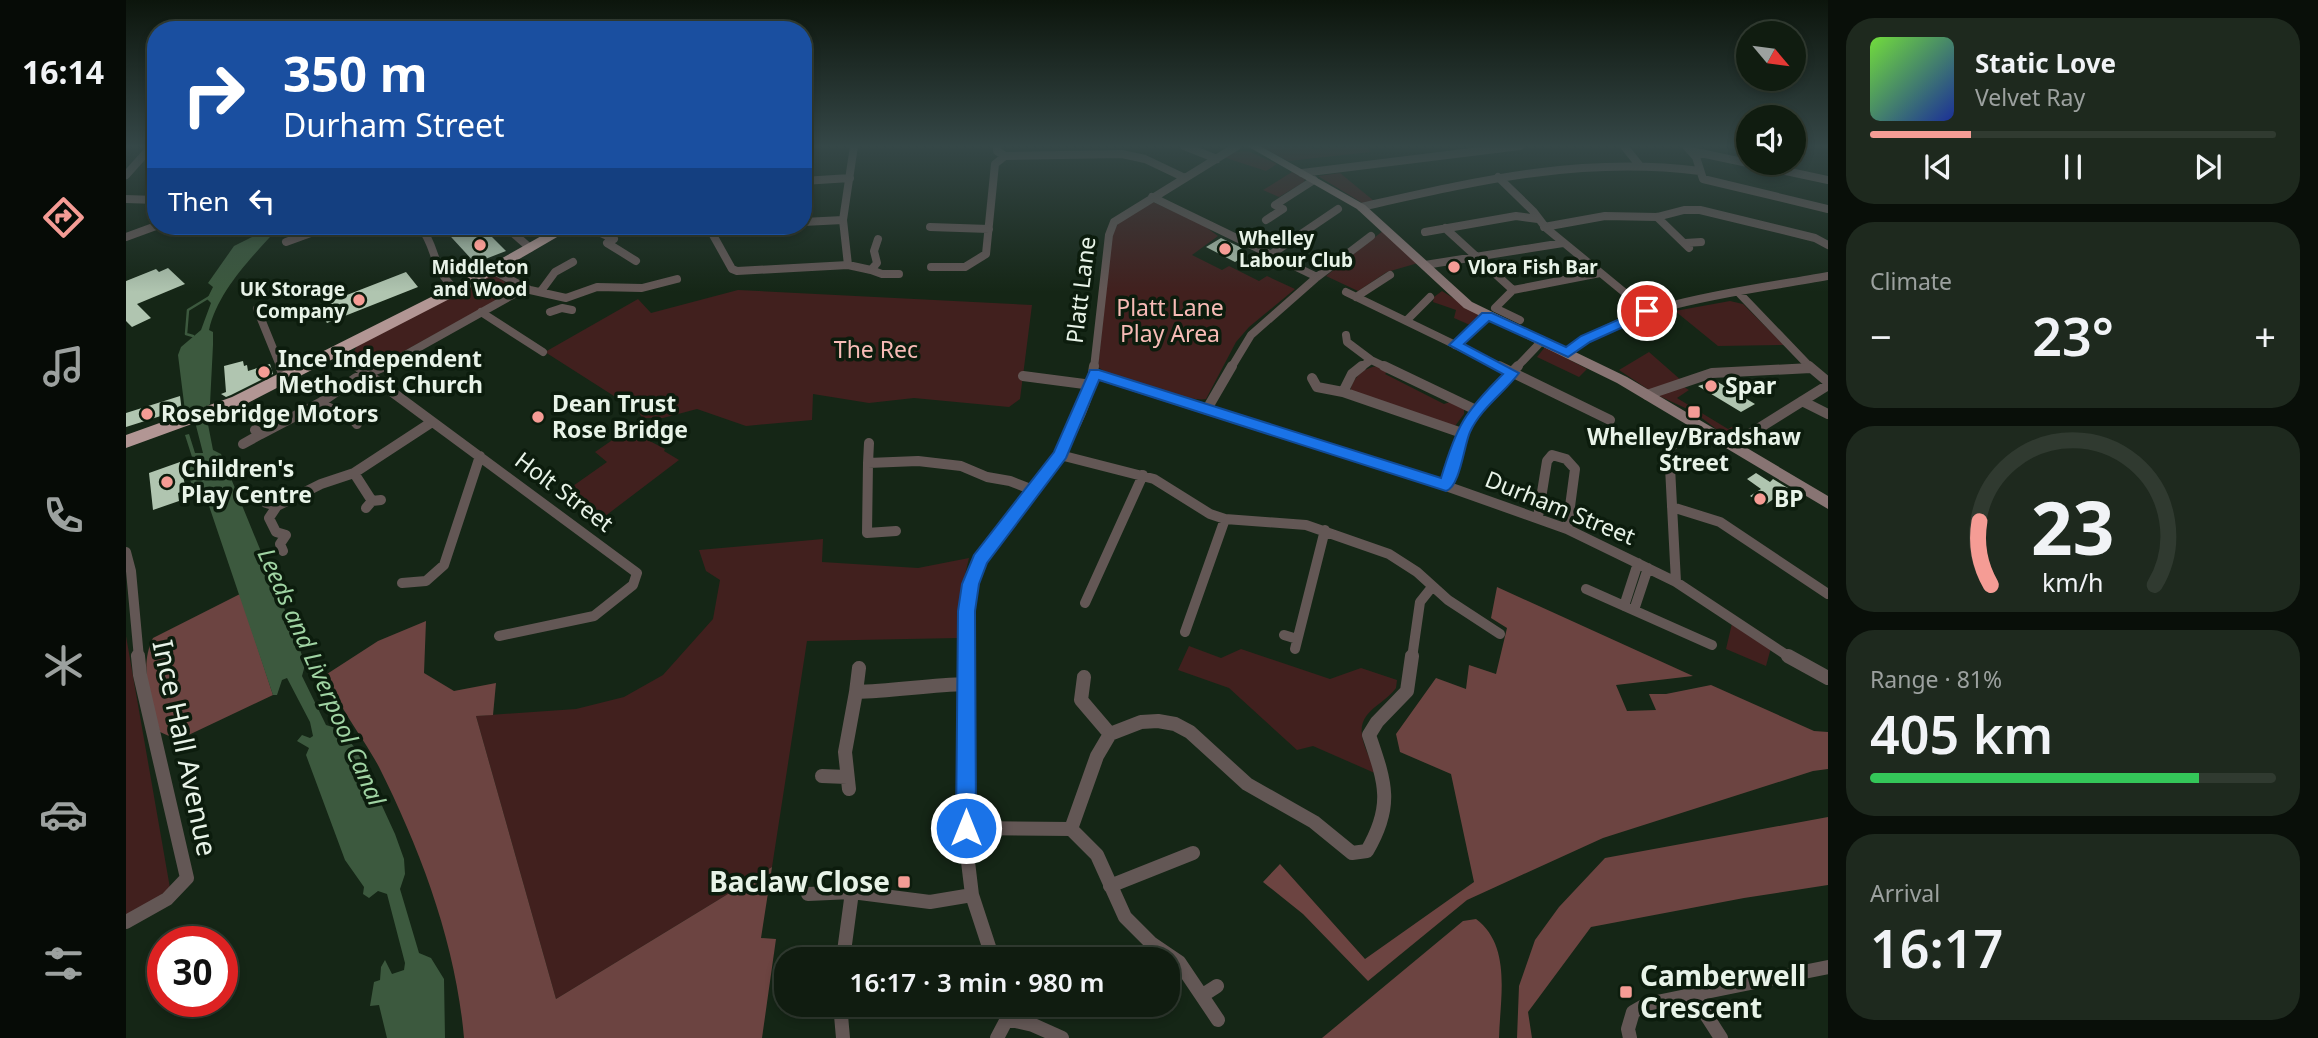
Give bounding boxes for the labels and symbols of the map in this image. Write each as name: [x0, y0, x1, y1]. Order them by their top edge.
north arrow: [1736, 21, 1806, 91]
place label: Whelley Labour Club: [1239, 225, 1353, 273]
street label: Platt Lane: [1058, 235, 1102, 345]
marker: Middleton and Wood: [472, 237, 488, 253]
marker: Whelley Labour Club: [1217, 241, 1233, 257]
place label: Middleton and Wood: [431, 254, 529, 302]
place label: Vlora Fish Bar: [1468, 254, 1598, 280]
marker: Vlora Fish Bar: [1446, 259, 1462, 275]
place label: UK Storage Company: [240, 276, 345, 324]
pin: [1617, 281, 1677, 341]
park label: Platt Lane Play Area: [1116, 291, 1224, 349]
marker: UK Storage Company: [351, 292, 367, 308]
park label: The Rec: [834, 333, 918, 365]
place label: Ince Independent Methodist Church: [278, 342, 483, 400]
marker: Ince Independent Methodist Church: [256, 364, 272, 380]
place label: Spar: [1725, 369, 1776, 401]
marker: Spar: [1703, 378, 1719, 394]
place label: Dean Trust Rose Bridge: [552, 387, 688, 445]
place label: Rosebridge Motors: [161, 397, 378, 429]
marker: Whelley/Bradshaw Street: [1686, 404, 1702, 420]
marker: Rosebridge Motors: [139, 406, 155, 422]
marker: Dean Trust Rose Bridge: [530, 409, 546, 425]
place label: Whelley/Bradshaw Street: [1587, 420, 1801, 478]
street label: Holt Street: [509, 444, 620, 539]
place label: Children's Play Centre: [181, 452, 312, 510]
street label: Durham Street: [1481, 462, 1640, 552]
marker: Children's Play Centre: [159, 474, 175, 490]
place label: BP: [1774, 482, 1804, 514]
marker: BP: [1752, 491, 1768, 507]
water label: Leeds and Liverpool Canal: [251, 542, 394, 811]
street label: Ince Hall Avenue: [145, 636, 227, 859]
position arrow: [929, 791, 1003, 865]
place label: Baclaw Close: [709, 862, 890, 900]
marker: Baclaw Close: [896, 874, 912, 890]
speed limit sign: 30: [147, 926, 238, 1017]
place label: Camberwell Crescent: [1640, 956, 1806, 1026]
marker: Camberwell Crescent: [1618, 984, 1634, 1000]

